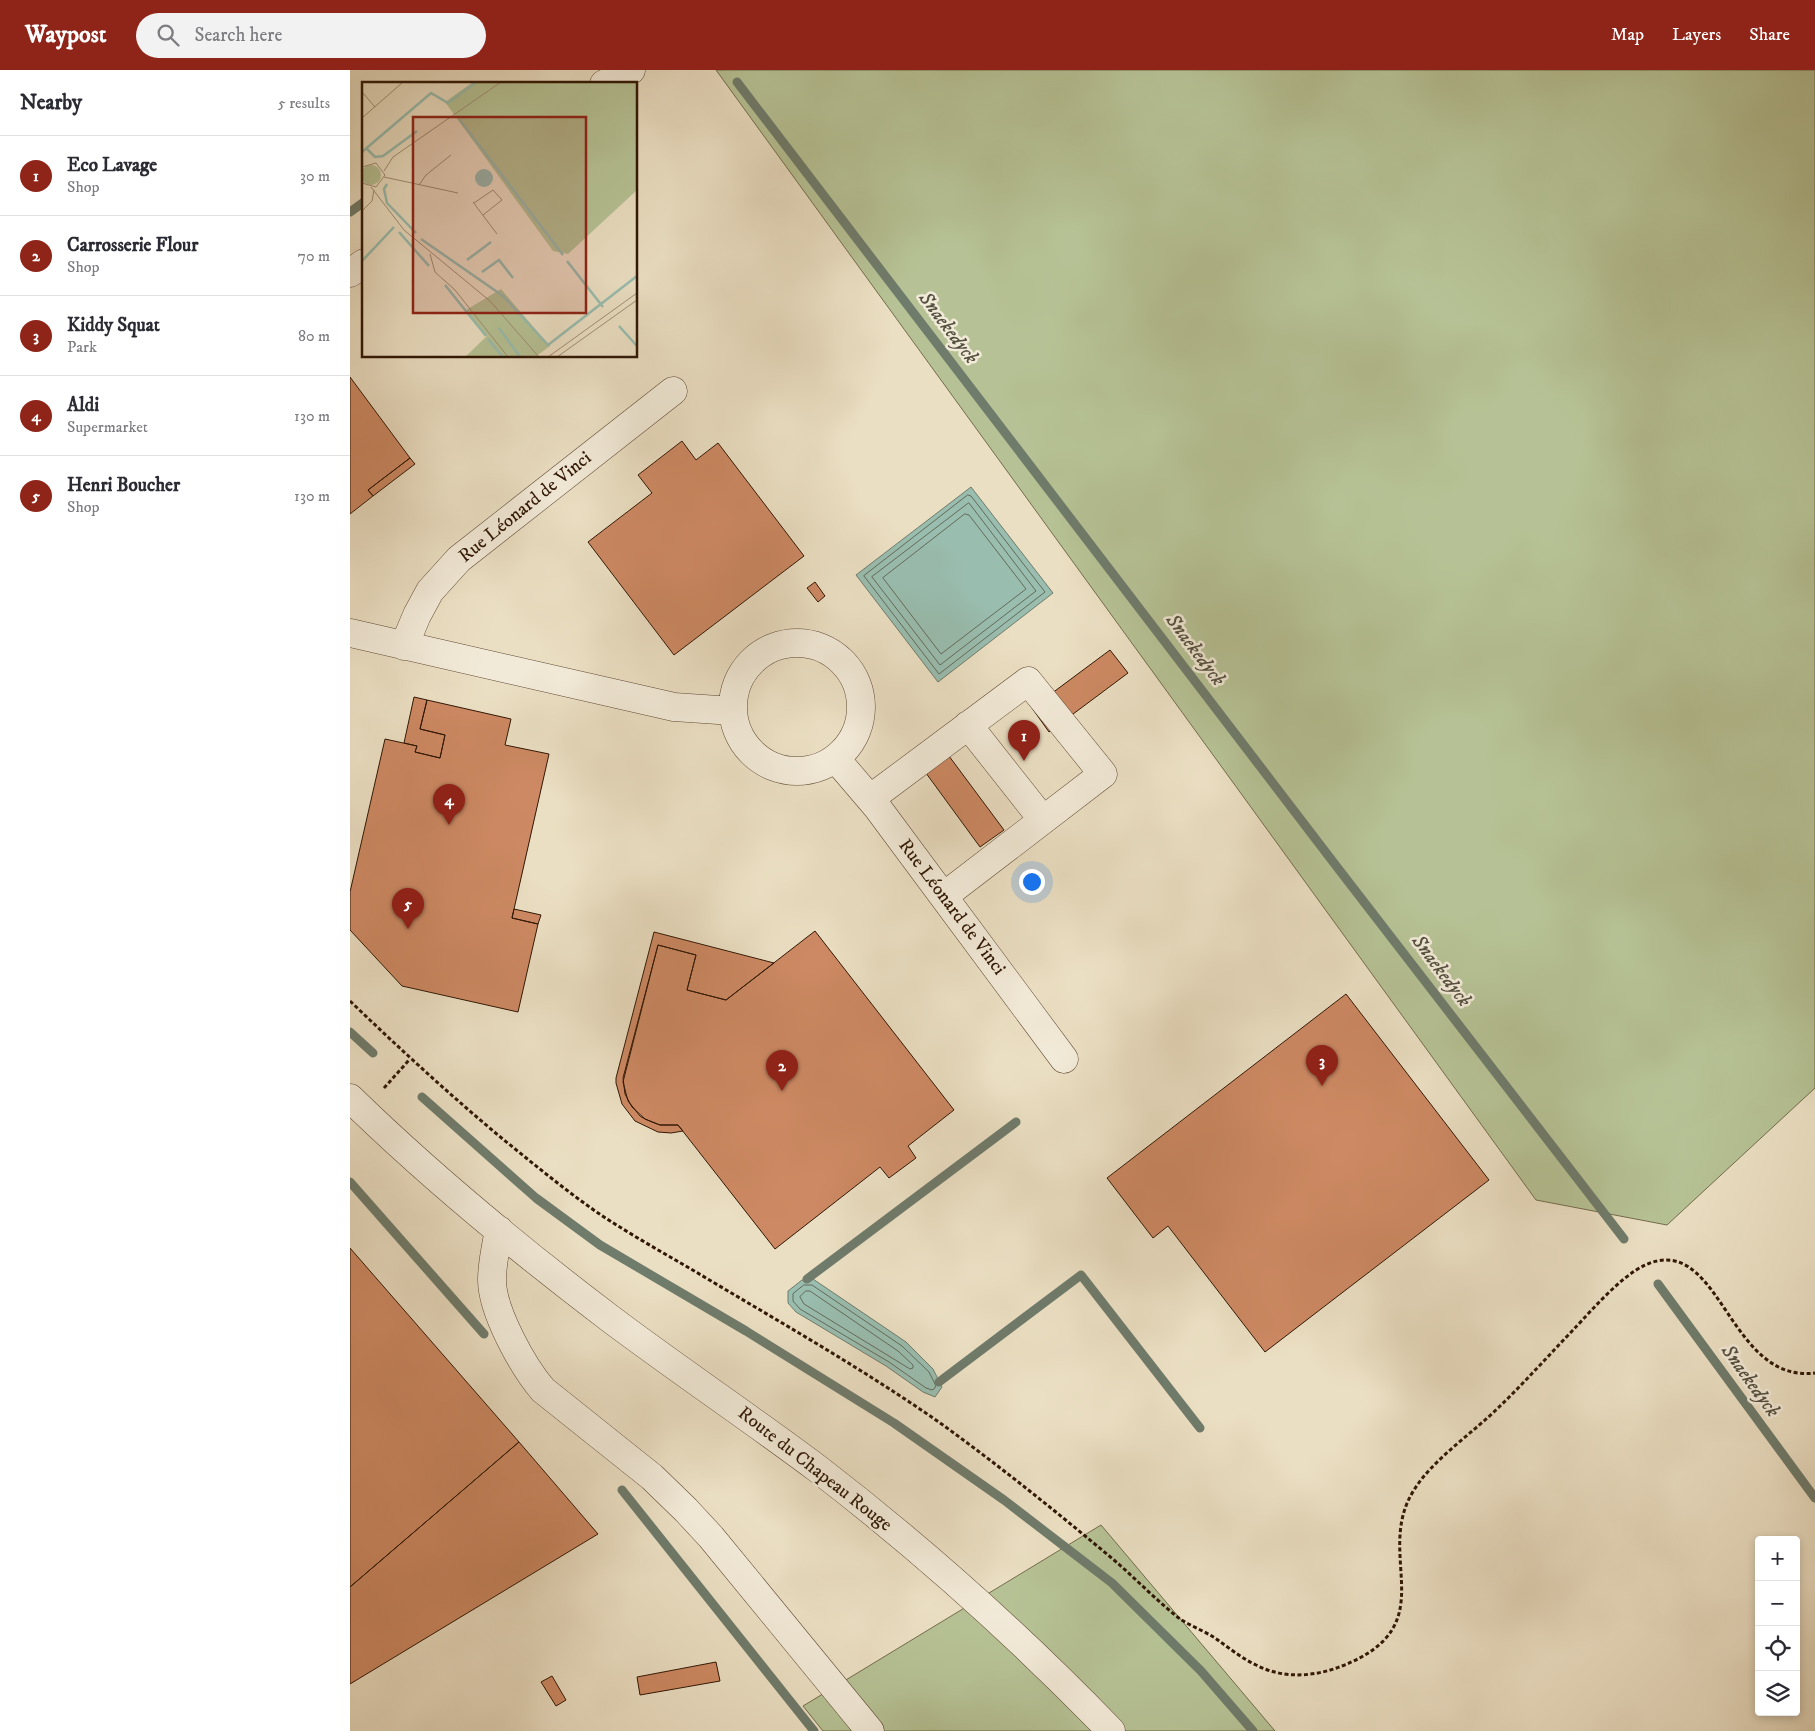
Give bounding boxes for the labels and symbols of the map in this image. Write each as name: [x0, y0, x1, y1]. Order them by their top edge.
inset map: [362, 82, 638, 358]
water label: Snaekedyck: [912, 286, 984, 370]
street label: Rue Léonard de Vinci: [454, 446, 596, 568]
water label: Snaekedyck: [1159, 608, 1231, 692]
pin: 1: [1008, 720, 1040, 761]
pin: 4: [433, 784, 465, 825]
street label: Rue Léonard de Vinci: [893, 834, 1011, 980]
your location: [1019, 869, 1045, 895]
pin: 5: [392, 888, 424, 929]
water label: Snaekedyck: [1405, 929, 1477, 1013]
pin: 3: [1306, 1045, 1338, 1086]
pin: 2: [766, 1050, 798, 1091]
water label: Snaekedyck: [1715, 1339, 1785, 1423]
street label: Route du Chapeau Rouge: [733, 1402, 897, 1536]

